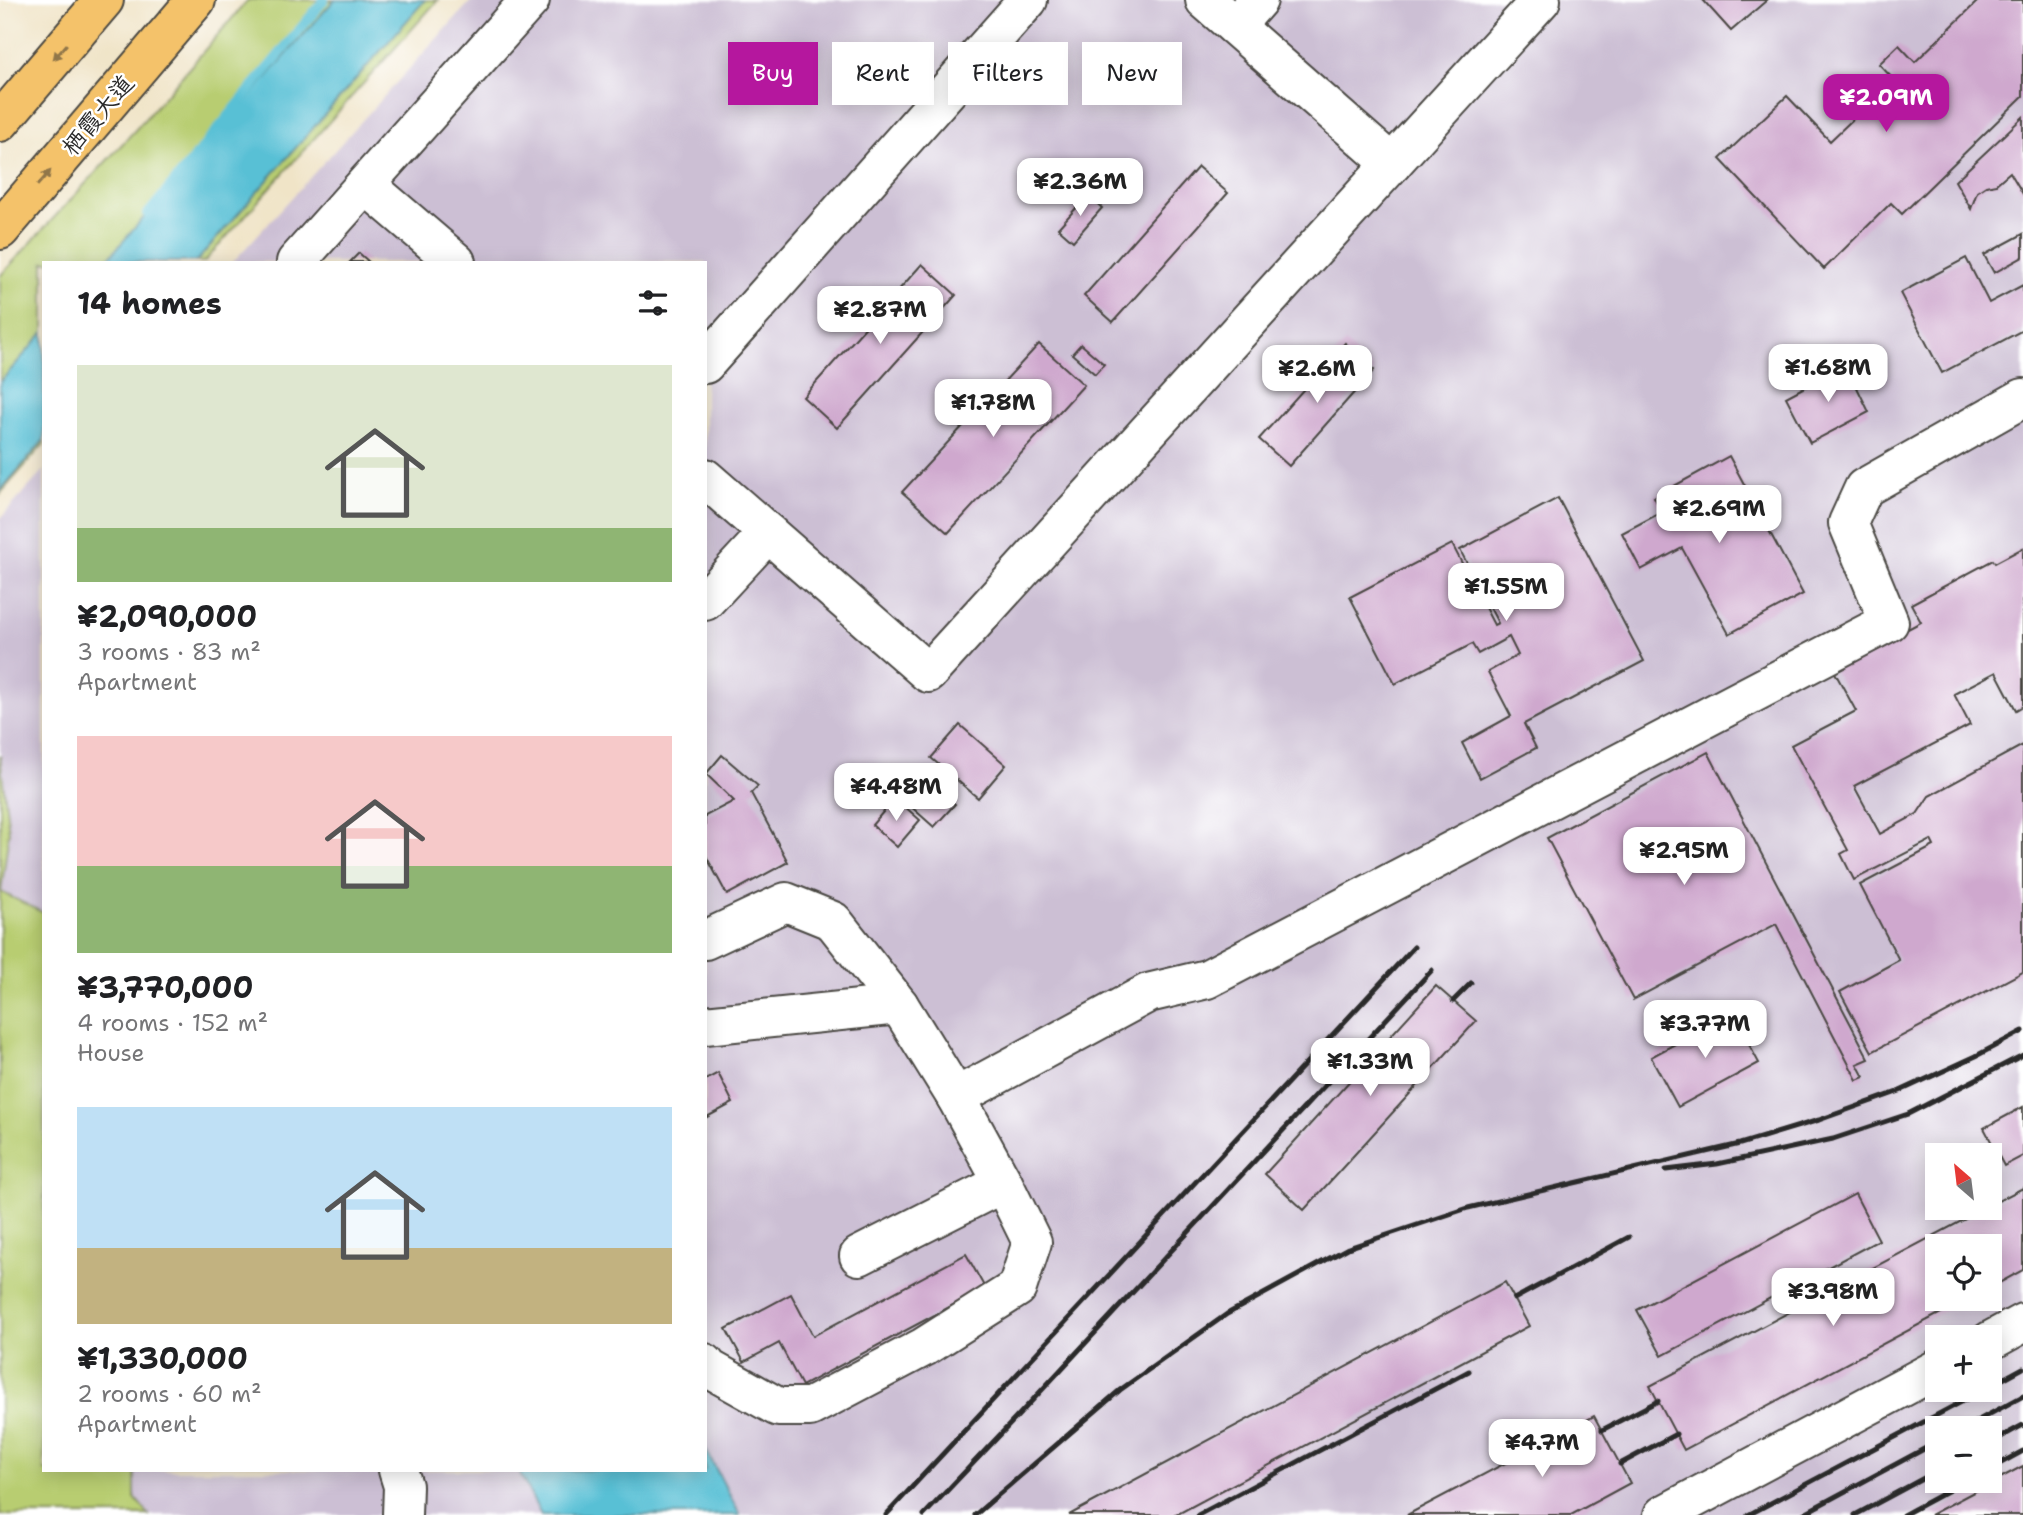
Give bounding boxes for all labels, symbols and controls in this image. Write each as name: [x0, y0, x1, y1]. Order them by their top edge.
chip: Buy: [728, 42, 818, 105]
chip: Rent: [832, 42, 934, 105]
chip: Filters: [948, 42, 1068, 105]
chip: New: [1082, 42, 1182, 105]
one-way arrow: [52, 43, 68, 61]
street label: 栖霞大道: [55, 68, 141, 162]
pin: ¥2.09M: [1829, 74, 1943, 134]
text: ¥2.09M: [1839, 82, 1933, 112]
pin: ¥2.36M: [1023, 158, 1137, 218]
text: ¥2.36M: [1033, 166, 1127, 196]
one-way arrow: [36, 170, 51, 187]
text: 14 homes: [77, 283, 222, 324]
icon: filters: [634, 284, 672, 322]
pin: ¥2.87M: [823, 286, 937, 346]
text: ¥2.87M: [833, 294, 927, 324]
pin: ¥1.68M: [1771, 344, 1885, 404]
pin: ¥2.6M: [1268, 346, 1366, 405]
text: ¥1.68M: [1785, 352, 1871, 382]
text: ¥2.6M: [1278, 353, 1356, 383]
pin: ¥1.78M: [936, 380, 1050, 439]
text: ¥1.78M: [951, 387, 1035, 417]
icon: home: [312, 410, 438, 536]
pin: ¥2.69M: [1662, 486, 1776, 545]
text: ¥2.69M: [1672, 493, 1766, 523]
pin: ¥1.55M: [1449, 564, 1563, 623]
text: ¥1.55M: [1464, 571, 1548, 601]
text: ¥2,090,000: [77, 596, 257, 637]
text: 3 rooms · 83 m²: [77, 637, 261, 667]
text: Apartment: [77, 667, 197, 697]
pin: ¥4.48M: [839, 764, 953, 823]
text: ¥4.48M: [850, 771, 942, 801]
icon: home: [312, 781, 438, 907]
pin: ¥2.95M: [1627, 828, 1741, 887]
text: ¥2.95M: [1639, 835, 1729, 865]
text: ¥3,770,000: [77, 967, 253, 1008]
pin: ¥3.77M: [1648, 1000, 1762, 1060]
text: 4 rooms · 152 m²: [77, 1008, 268, 1038]
text: ¥3.77M: [1660, 1008, 1750, 1038]
text: House: [77, 1038, 145, 1068]
pin: ¥1.33M: [1313, 1038, 1427, 1098]
text: ¥1.33M: [1327, 1046, 1413, 1076]
north arrow: [1925, 1143, 2002, 1220]
map controls: [1925, 1143, 2002, 1493]
icon: home: [312, 1152, 438, 1278]
button: locate: [1925, 1234, 2002, 1311]
pin: ¥3.98M: [1776, 1268, 1890, 1328]
text: ¥3.98M: [1788, 1276, 1878, 1306]
button: +: [1925, 1325, 2002, 1402]
text: ¥1,330,000: [77, 1338, 248, 1379]
text: 2 rooms · 60 m²: [77, 1379, 262, 1409]
text: Apartment: [77, 1409, 197, 1439]
button: −: [1925, 1416, 2002, 1493]
pin: ¥4.7M: [1493, 1420, 1591, 1479]
text: ¥4.7M: [1505, 1427, 1579, 1457]

